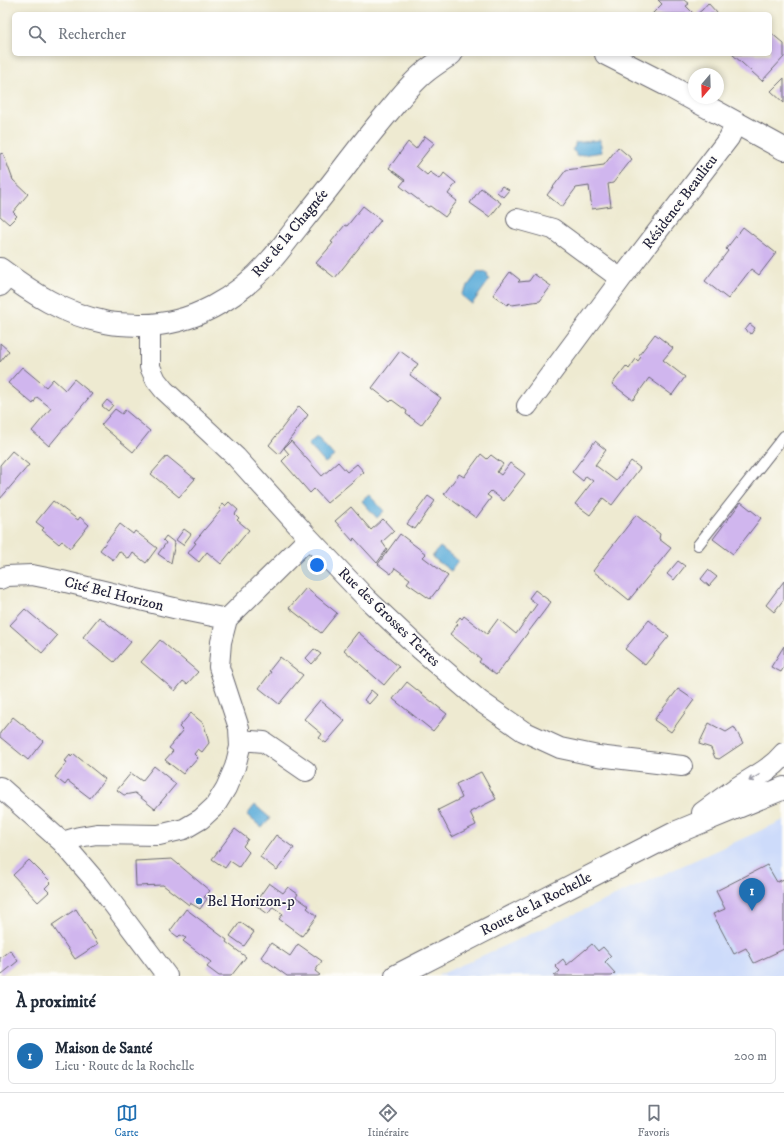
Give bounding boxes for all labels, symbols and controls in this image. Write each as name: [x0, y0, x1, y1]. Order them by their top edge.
search box: [12, 12, 772, 56]
icon: search: [26, 23, 48, 45]
text: Rechercher: [58, 25, 126, 44]
north arrow: [688, 68, 724, 104]
street label: Résidence Beaulieu: [638, 151, 722, 253]
street label: Rue de la Chagnée: [248, 185, 332, 281]
your location: [307, 555, 327, 575]
street label: Rue des Grosses Terres: [334, 563, 444, 671]
street label: Cité Bel Horizon: [62, 572, 166, 616]
one-way arrow: [748, 775, 760, 783]
street label: Route de la Rochelle: [477, 868, 595, 940]
pin: 1: [739, 878, 765, 911]
place label: Bel Horizon-p: [207, 892, 295, 911]
marker: Bel Horizon-p: [194, 896, 204, 906]
text: À proximité: [16, 991, 96, 1013]
text: Maison de Santé: [55, 1039, 152, 1058]
text: 1: [28, 1048, 32, 1064]
text: 200 m: [734, 1048, 767, 1064]
text: Lieu · Route de la Rochelle: [55, 1058, 194, 1074]
tab: Carte: [114, 1102, 139, 1140]
tab: Itinéraire: [368, 1102, 409, 1140]
tab: Favoris: [638, 1102, 670, 1140]

